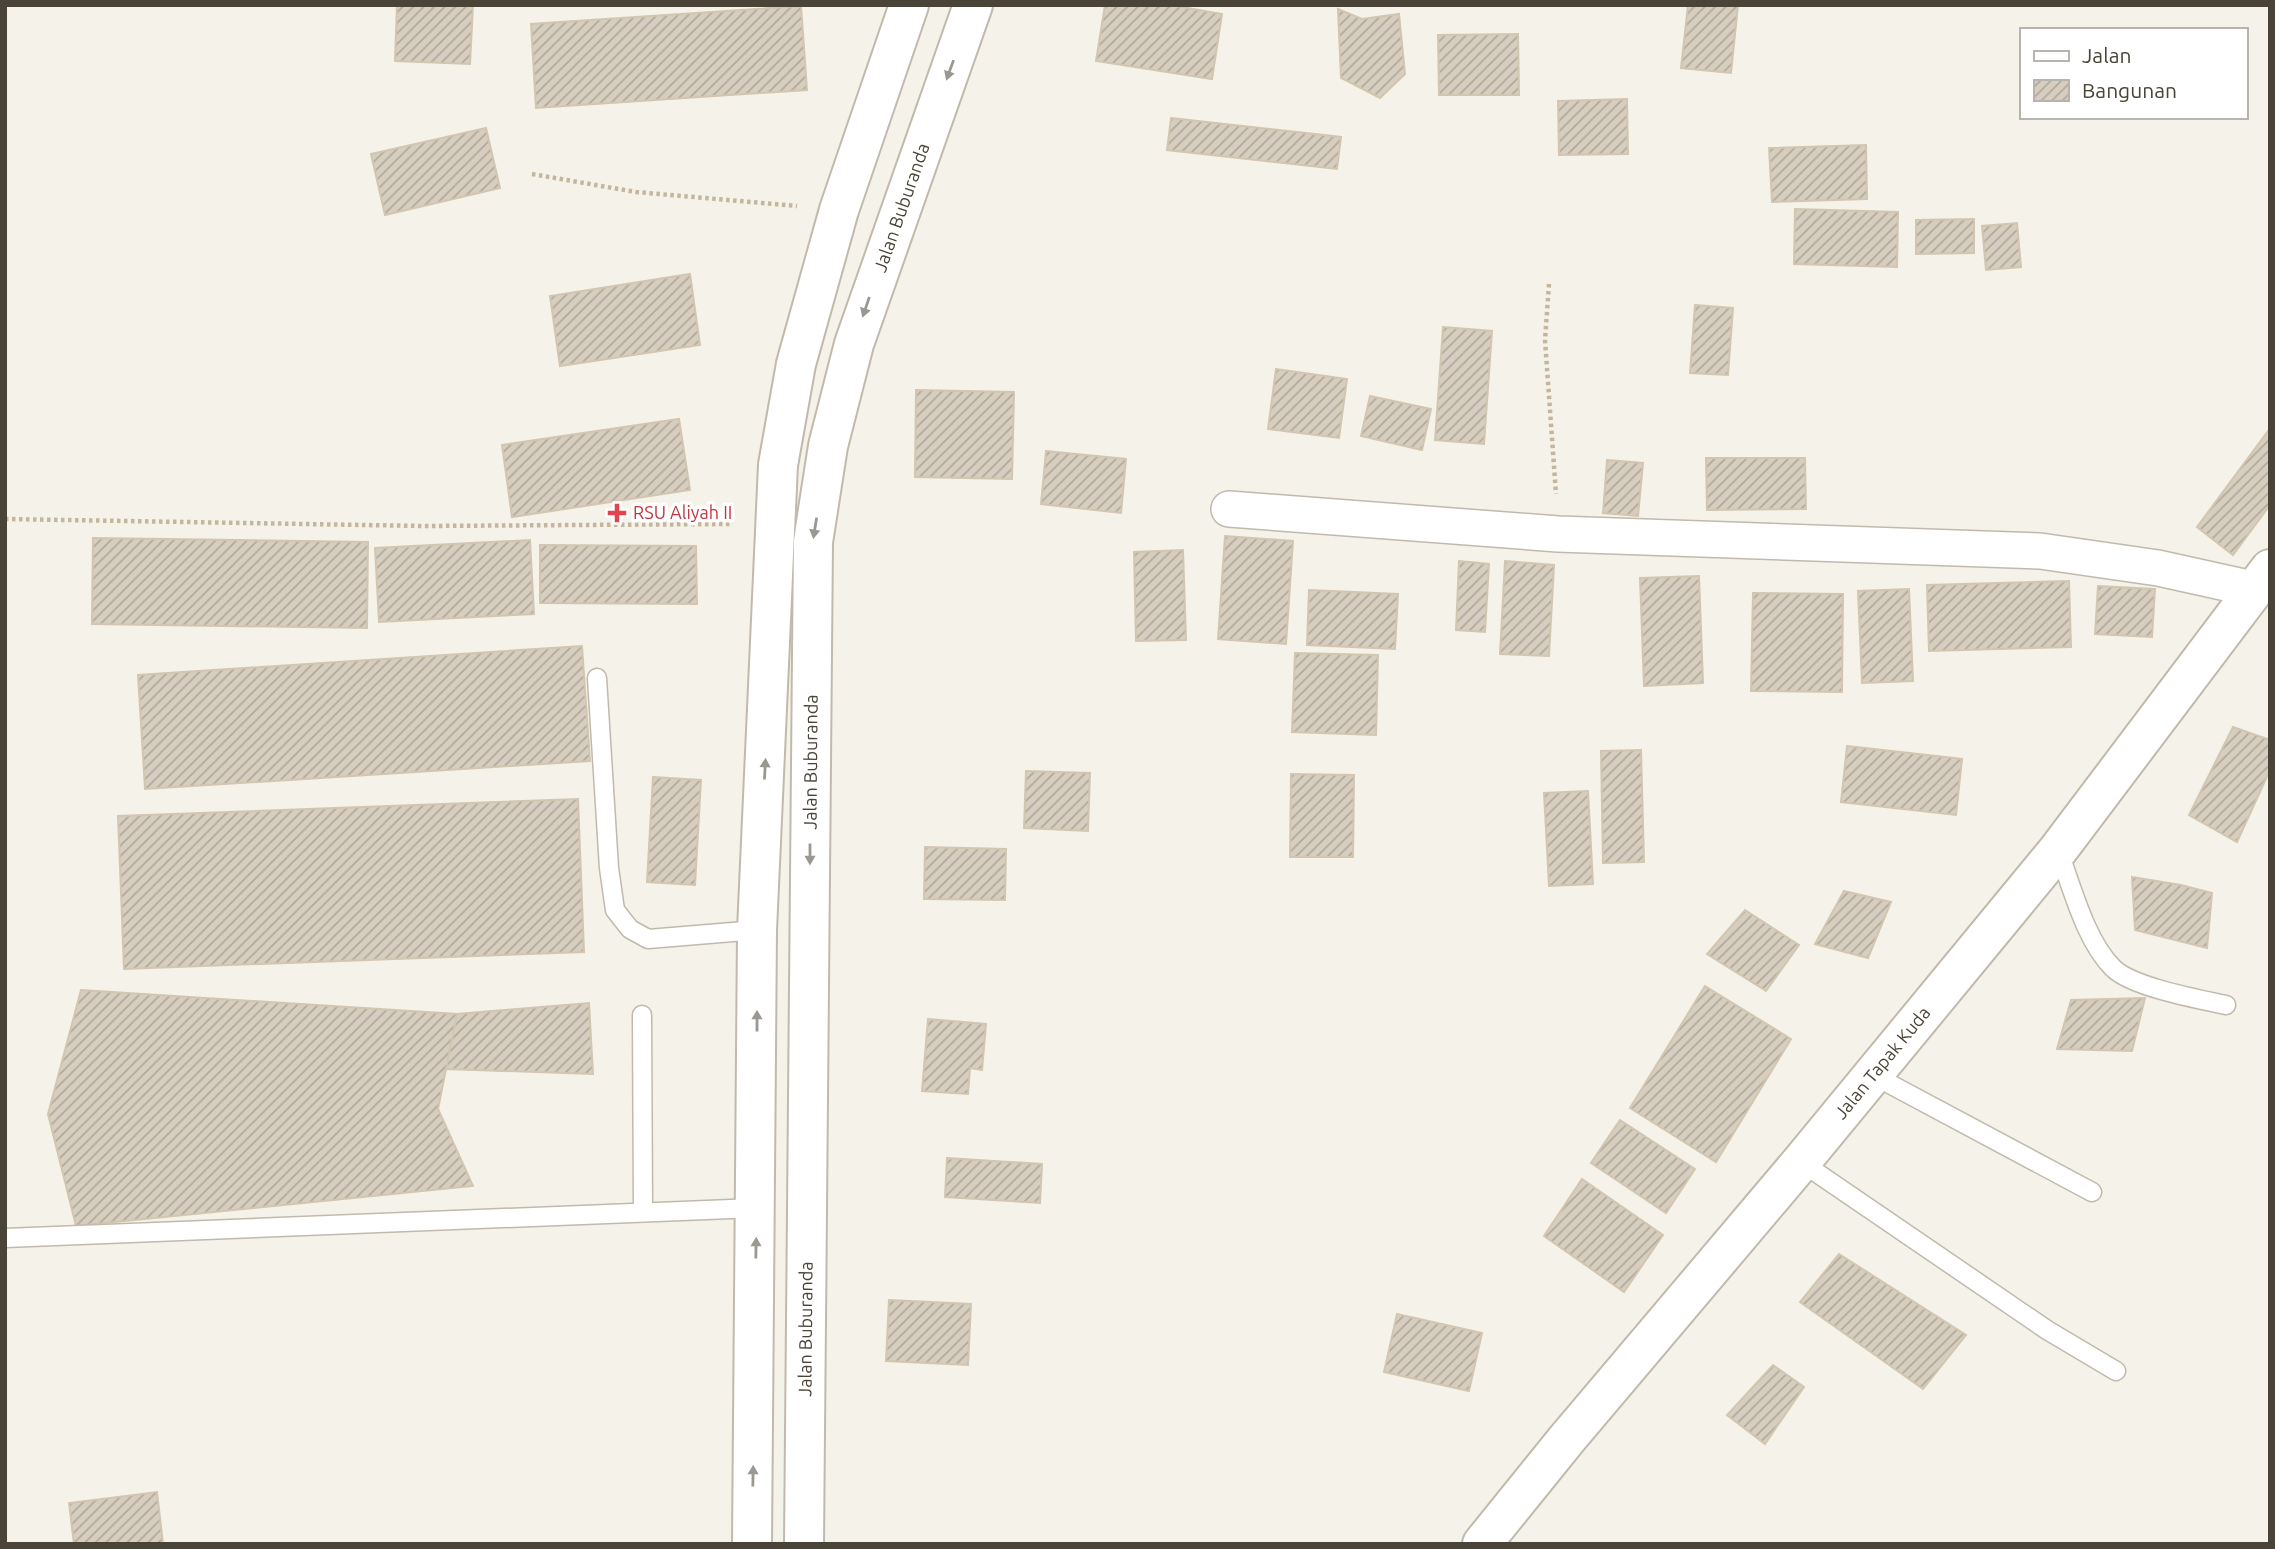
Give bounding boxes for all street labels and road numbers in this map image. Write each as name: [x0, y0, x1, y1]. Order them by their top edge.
street label: Jalan Buburanda: [869, 140, 933, 274]
street label: Jalan Buburanda: [799, 694, 821, 830]
street label: Jalan Tapak Kuda: [1830, 1002, 1934, 1122]
street label: Jalan Buburanda: [794, 1261, 816, 1397]

